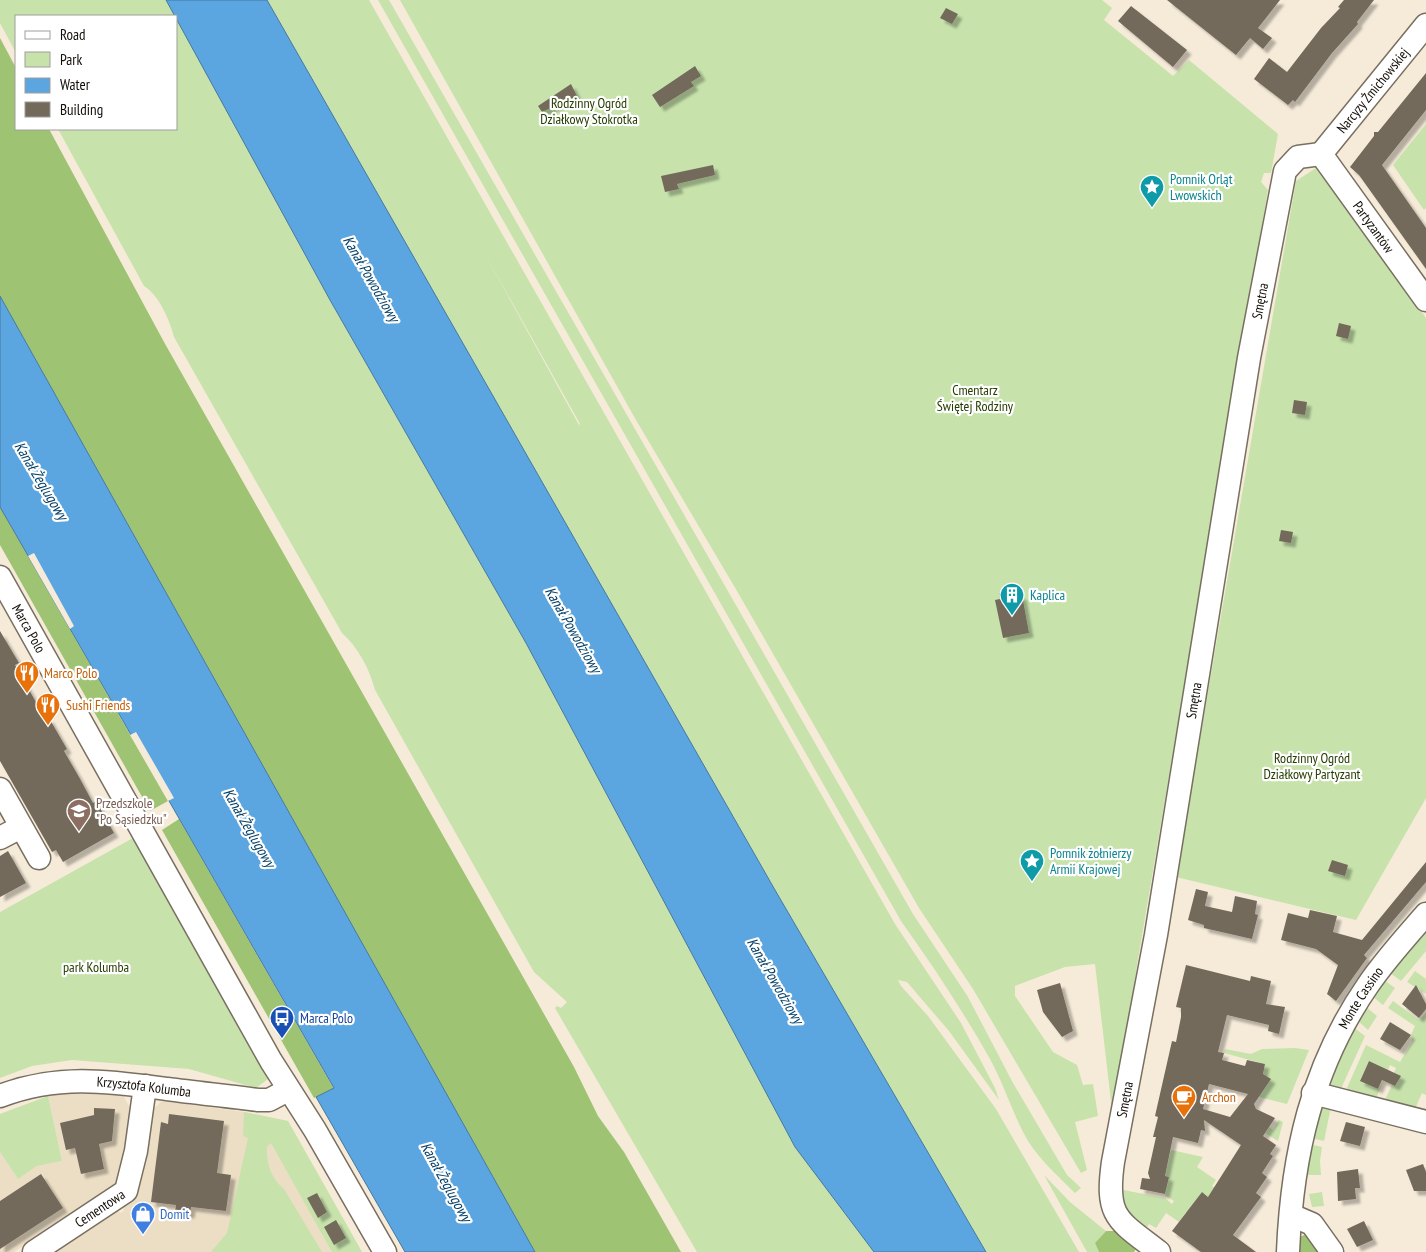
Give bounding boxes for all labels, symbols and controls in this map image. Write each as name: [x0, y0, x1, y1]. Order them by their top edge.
legend: [15, 15, 178, 130]
text: Road: [60, 25, 86, 44]
street label: Narcyzy Żmichowskiej: [1333, 44, 1413, 137]
text: Park: [60, 50, 82, 69]
text: Water: [60, 75, 91, 94]
park label: Rodzinny Ogród Działkowy Stokrotka: [540, 94, 638, 128]
text: Building: [60, 100, 103, 119]
place label: Pomnik Orląt Lwowskich: [1170, 170, 1233, 204]
place icon: Pomnik Orląt Lwowskich: [1139, 174, 1165, 208]
street label: Partyzantów: [1349, 198, 1399, 257]
water label: Kanał Powodziowy: [339, 232, 405, 327]
street label: Smętna: [1248, 281, 1272, 321]
park label: Cmentarz Świętej Rodziny: [937, 381, 1014, 415]
water label: Kanał Żeglugowy: [11, 438, 73, 525]
building icon: Kaplica: [999, 582, 1025, 616]
water label: Kanał Powodziowy: [541, 583, 607, 678]
place label: Kaplica: [1030, 586, 1065, 604]
street label: Marca Polo: [8, 601, 50, 656]
restaurant icon: Marco Polo: [14, 660, 40, 694]
place label: Marco Polo: [44, 664, 97, 682]
street label: Smętna: [1182, 681, 1206, 720]
restaurant icon: Sushi Friends: [35, 692, 61, 726]
place label: Sushi Friends: [66, 696, 131, 714]
park label: Rodzinny Ogród Działkowy Partyzant: [1264, 749, 1361, 783]
water label: Kanał Żeglugowy: [219, 785, 281, 873]
place label: Przedszkole "Po Sąsiedzku": [96, 794, 167, 828]
school or university icon: Przedszkole "Po Sąsiedzku": [66, 798, 92, 832]
place label: Pomnik żołnierzy Armii Krajowej: [1050, 844, 1132, 878]
place icon: Pomnik żołnierzy Armii Krajowej: [1019, 848, 1045, 882]
water label: Kanał Powodziowy: [743, 934, 809, 1029]
park label: park Kolumba: [63, 958, 129, 976]
street label: Monte Cassino: [1334, 963, 1387, 1032]
bus stop icon: Marca Polo: [269, 1005, 295, 1039]
place label: Marca Polo: [300, 1009, 353, 1027]
street label: Krzysztofa Kolumba: [96, 1073, 192, 1101]
street label: Smętna: [1113, 1080, 1137, 1119]
cafe icon: Archon: [1171, 1084, 1197, 1118]
place label: Archon: [1202, 1088, 1236, 1106]
water label: Kanał Żeglugowy: [417, 1139, 477, 1227]
street label: Cementowa: [71, 1185, 128, 1231]
shop icon: Domit: [130, 1201, 156, 1235]
place label: Domit: [160, 1205, 190, 1223]

